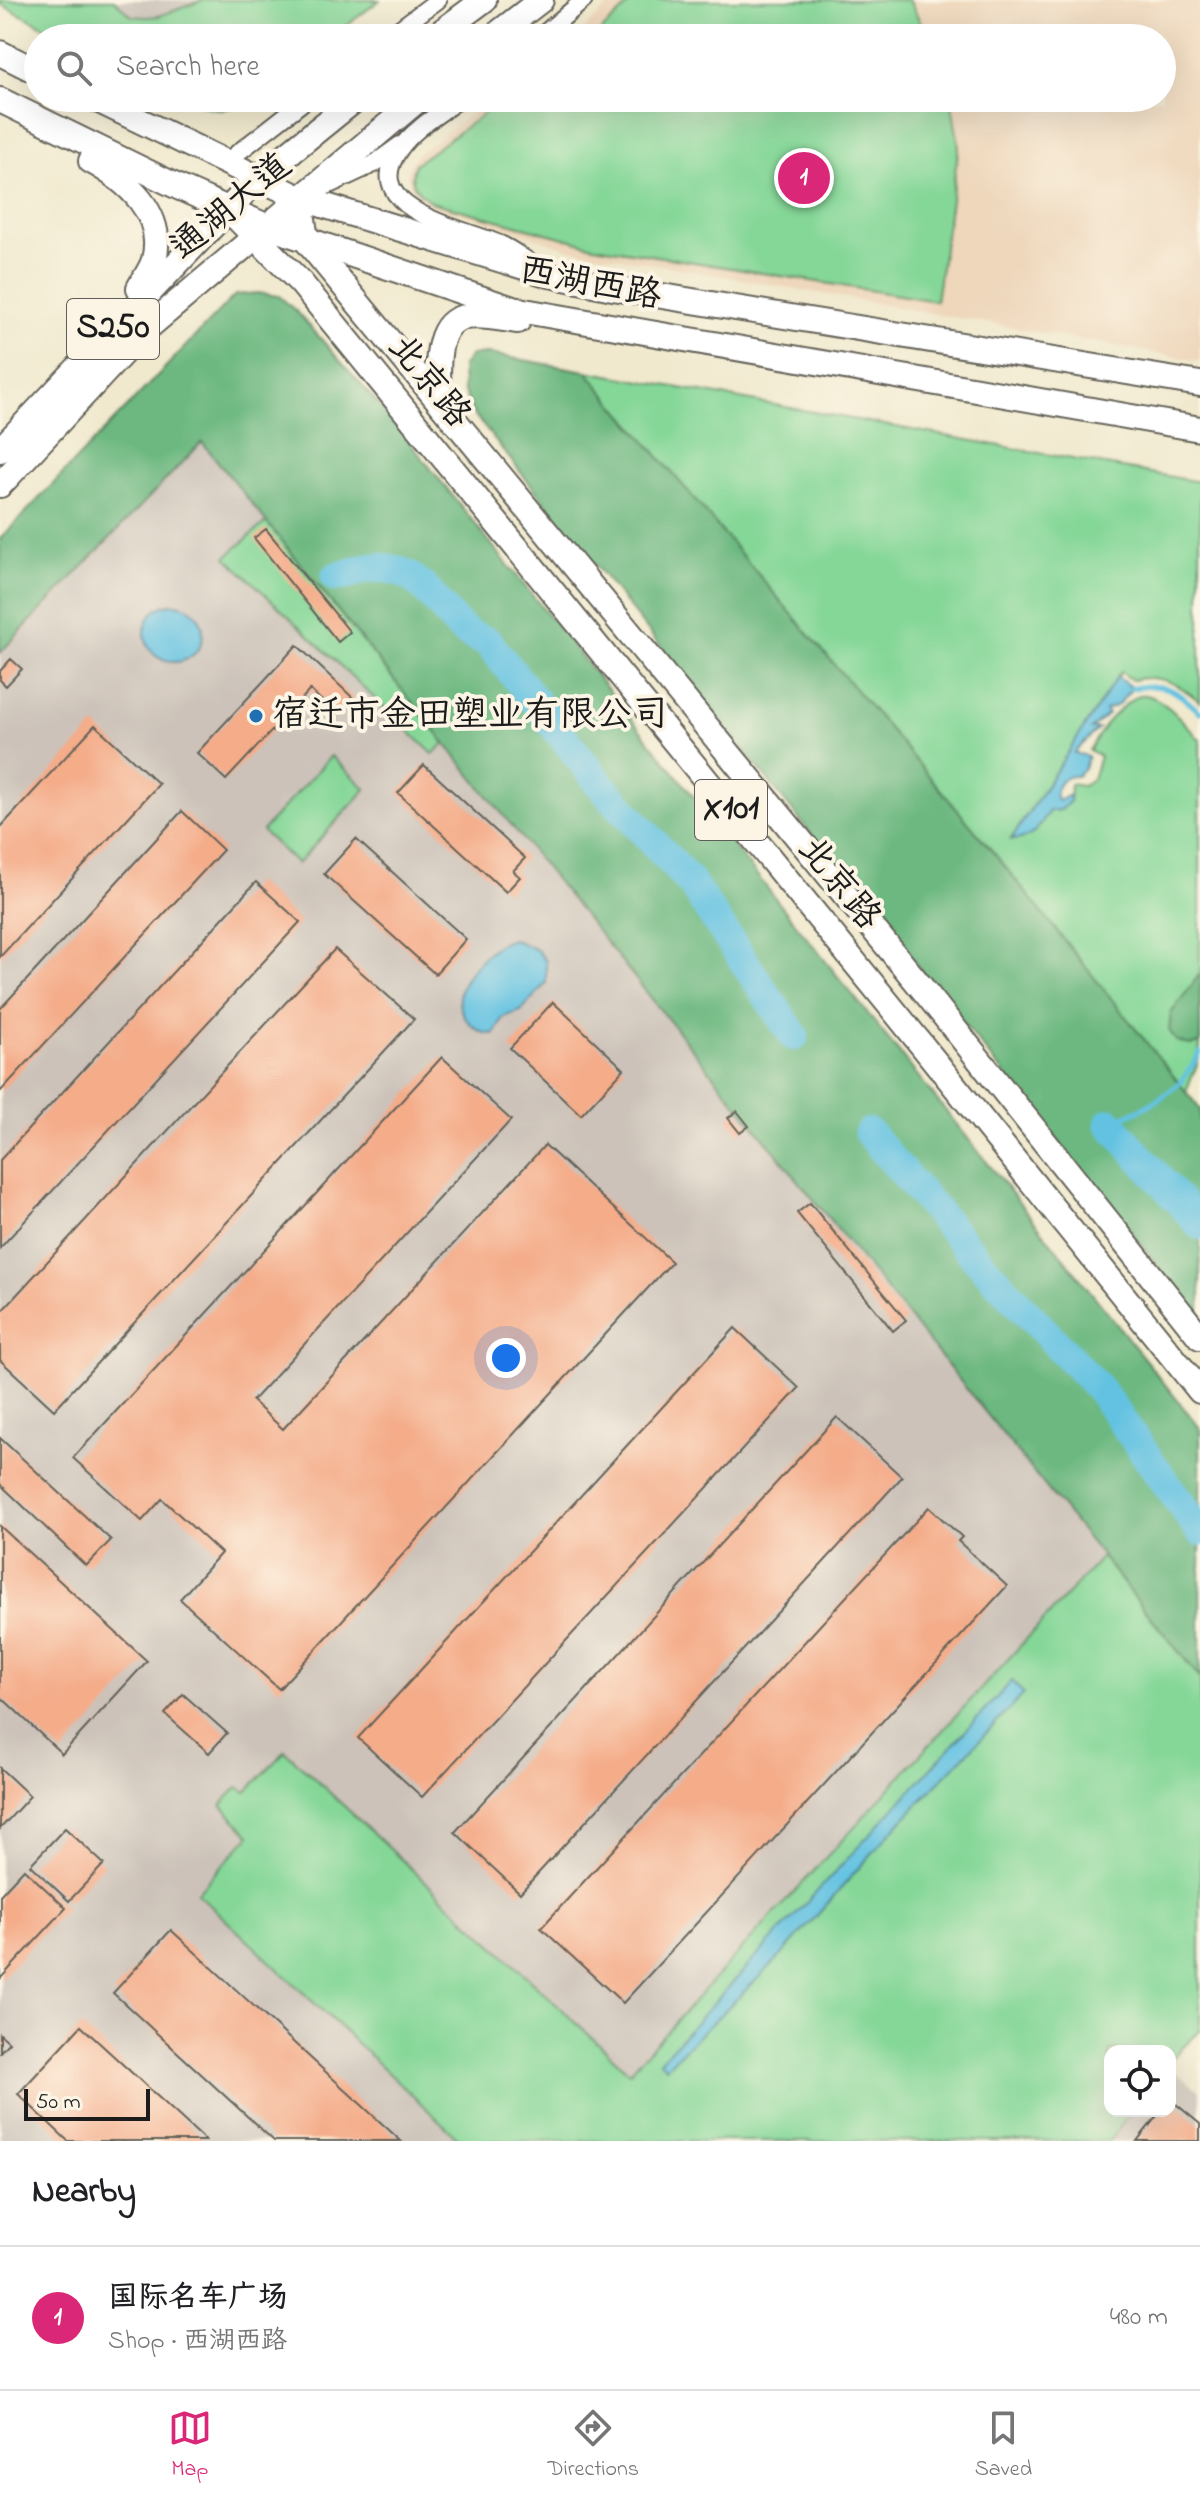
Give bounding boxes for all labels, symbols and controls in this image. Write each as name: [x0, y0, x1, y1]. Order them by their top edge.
search box: [24, 24, 1176, 112]
icon: search: [52, 46, 96, 90]
text: Search here: [116, 46, 260, 90]
street label: 通湖大道: [160, 141, 304, 275]
pin: 1: [778, 148, 830, 208]
street label: 西湖西路: [514, 245, 666, 325]
road number: S250: [67, 299, 159, 359]
street label: 北京路: [373, 323, 483, 441]
place label: 宿迁市金田塑业有限公司: [272, 690, 668, 743]
marker: 宿迁市金田塑业有限公司: [247, 707, 265, 725]
road number: X101: [695, 780, 767, 840]
street label: 北京路: [783, 825, 893, 943]
your location: [486, 1338, 526, 1378]
map controls: [1104, 2045, 1176, 2117]
button: locate: [1104, 2045, 1176, 2117]
scale bar: [24, 2085, 150, 2121]
text: 50 m: [36, 2087, 81, 2119]
text: Nearby: [32, 2168, 136, 2218]
text: 国际名车广场: [108, 2277, 288, 2321]
text: 1: [54, 2299, 62, 2337]
text: 480 m: [1110, 2299, 1168, 2337]
text: Shop · 西湖西路: [108, 2323, 287, 2361]
tab: Map: [168, 2406, 212, 2486]
tab: Directions: [548, 2406, 639, 2486]
tab: Saved: [975, 2406, 1032, 2486]

